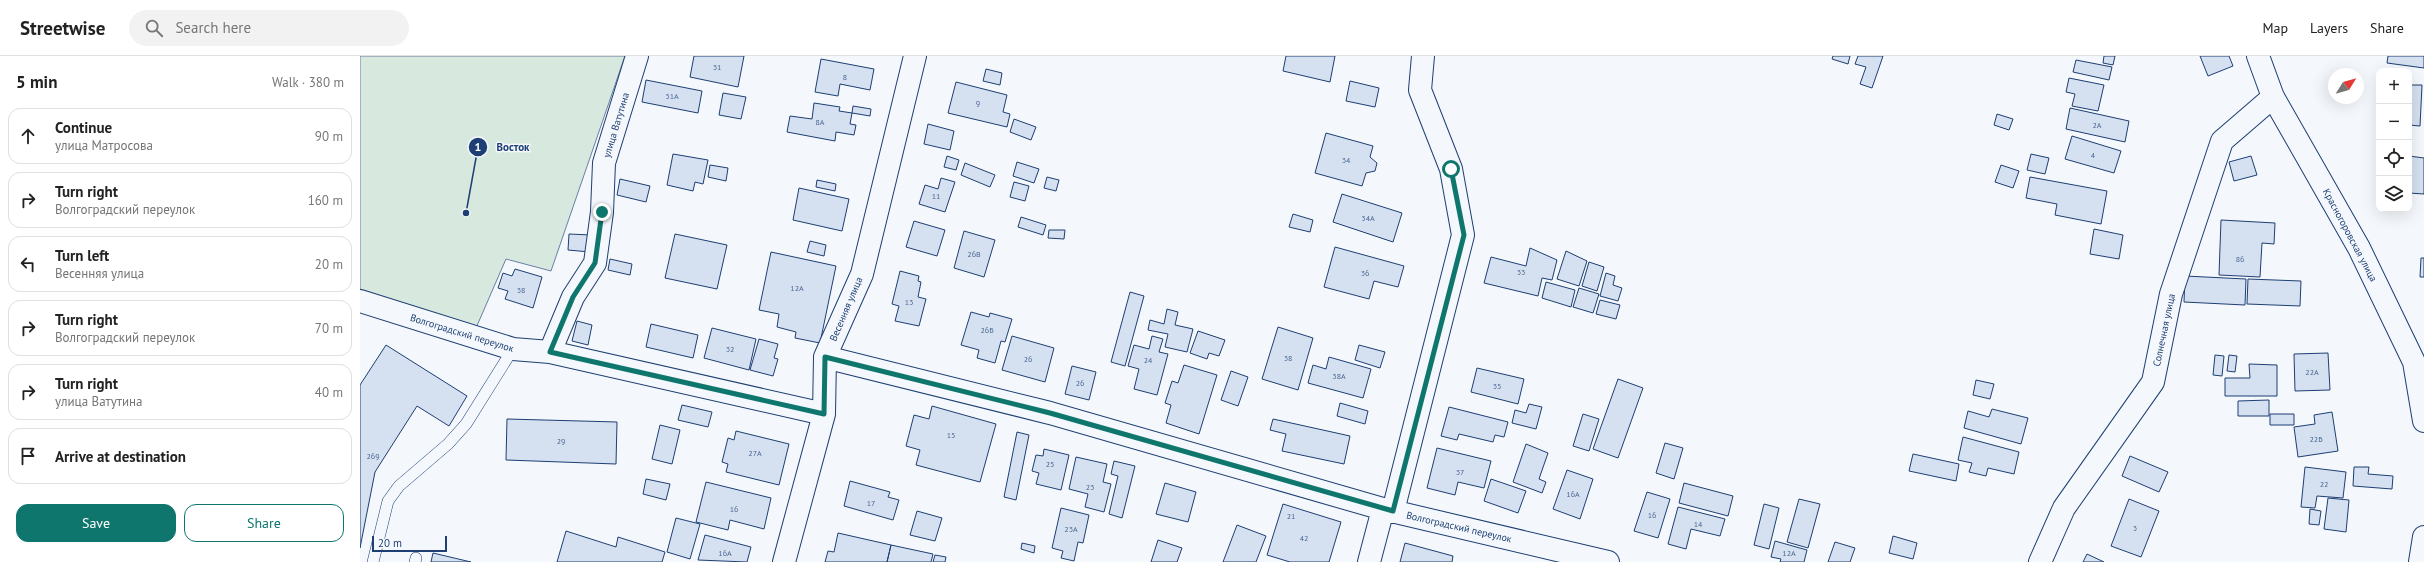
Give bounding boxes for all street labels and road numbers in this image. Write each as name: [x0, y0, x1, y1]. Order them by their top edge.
street label: улица Ватутина: [600, 91, 632, 159]
street label: Красногоровская улица: [2320, 186, 2380, 284]
street label: Весенняя улица: [827, 275, 865, 343]
street label: Солнечная улица: [2150, 292, 2178, 368]
street label: Волгоградский переулок: [409, 311, 516, 355]
street label: Волгоградский переулок: [1405, 509, 1513, 546]

